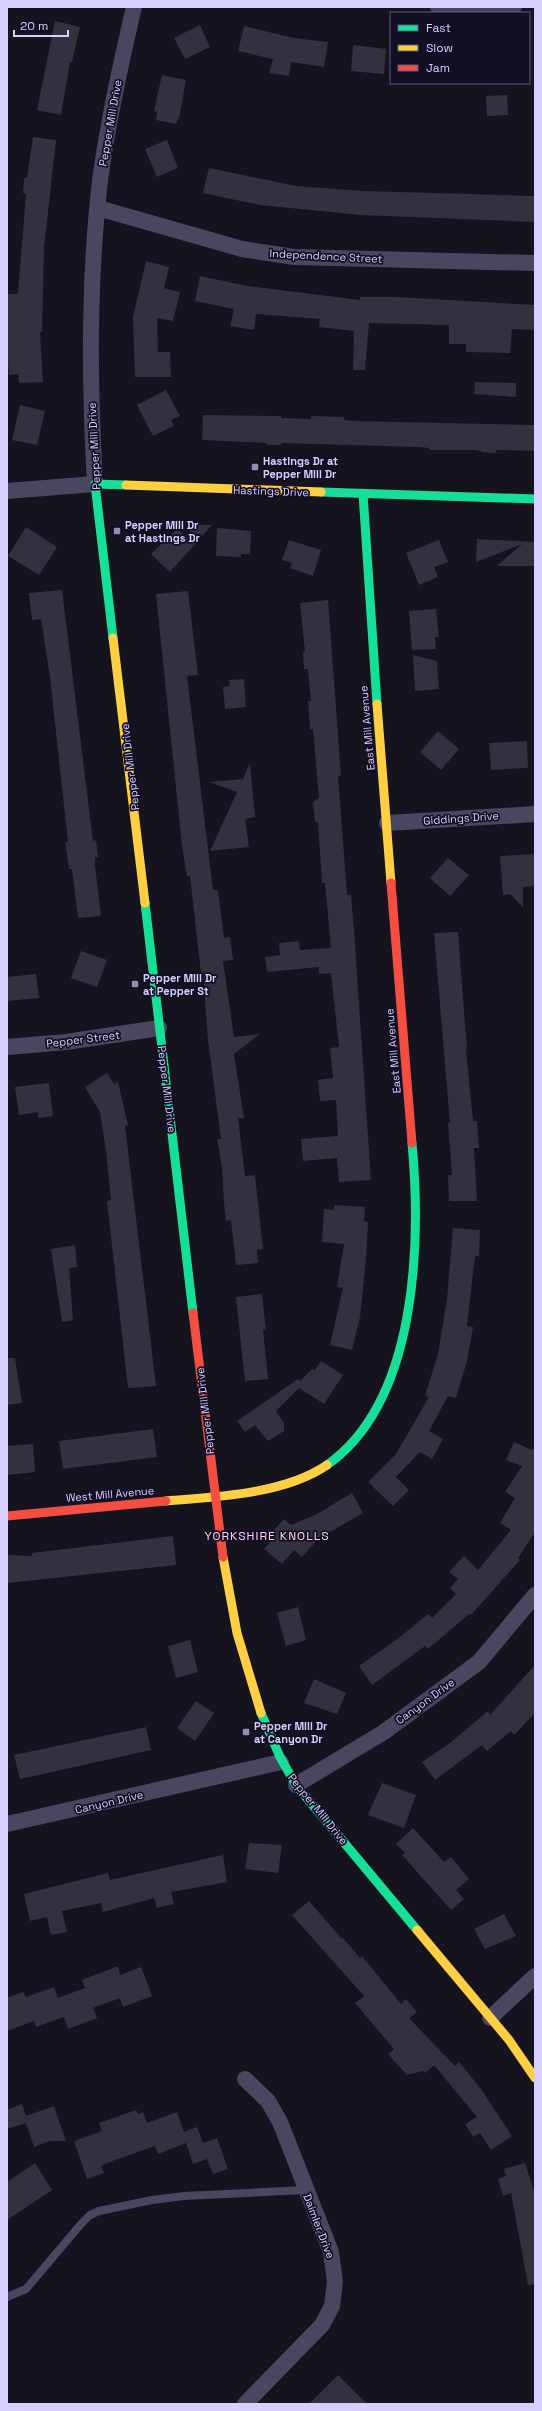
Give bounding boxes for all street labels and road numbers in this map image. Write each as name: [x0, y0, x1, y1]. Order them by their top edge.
street label: Pepper Mill Drive: [96, 79, 124, 167]
street label: Independence Street: [269, 246, 383, 266]
street label: Pepper Mill Drive: [85, 402, 103, 490]
street label: Hastings Drive: [233, 483, 309, 499]
street label: East Mill Avenue: [356, 685, 378, 771]
street label: Pepper Mill Drive: [118, 723, 142, 811]
street label: Giddings Drive: [423, 808, 499, 828]
street label: East Mill Avenue: [382, 1008, 404, 1094]
street label: Pepper Street: [45, 1028, 121, 1050]
street label: Pepper Mill Drive: [155, 1045, 179, 1133]
street label: Pepper Mill Drive: [193, 1367, 217, 1455]
street label: West Mill Avenue: [65, 1483, 155, 1505]
street label: Canyon Drive: [393, 1675, 457, 1727]
street label: Pepper Mill Drive: [285, 1771, 351, 1847]
street label: Canyon Drive: [74, 1787, 144, 1817]
street label: Daimler Drive: [300, 2192, 338, 2260]

